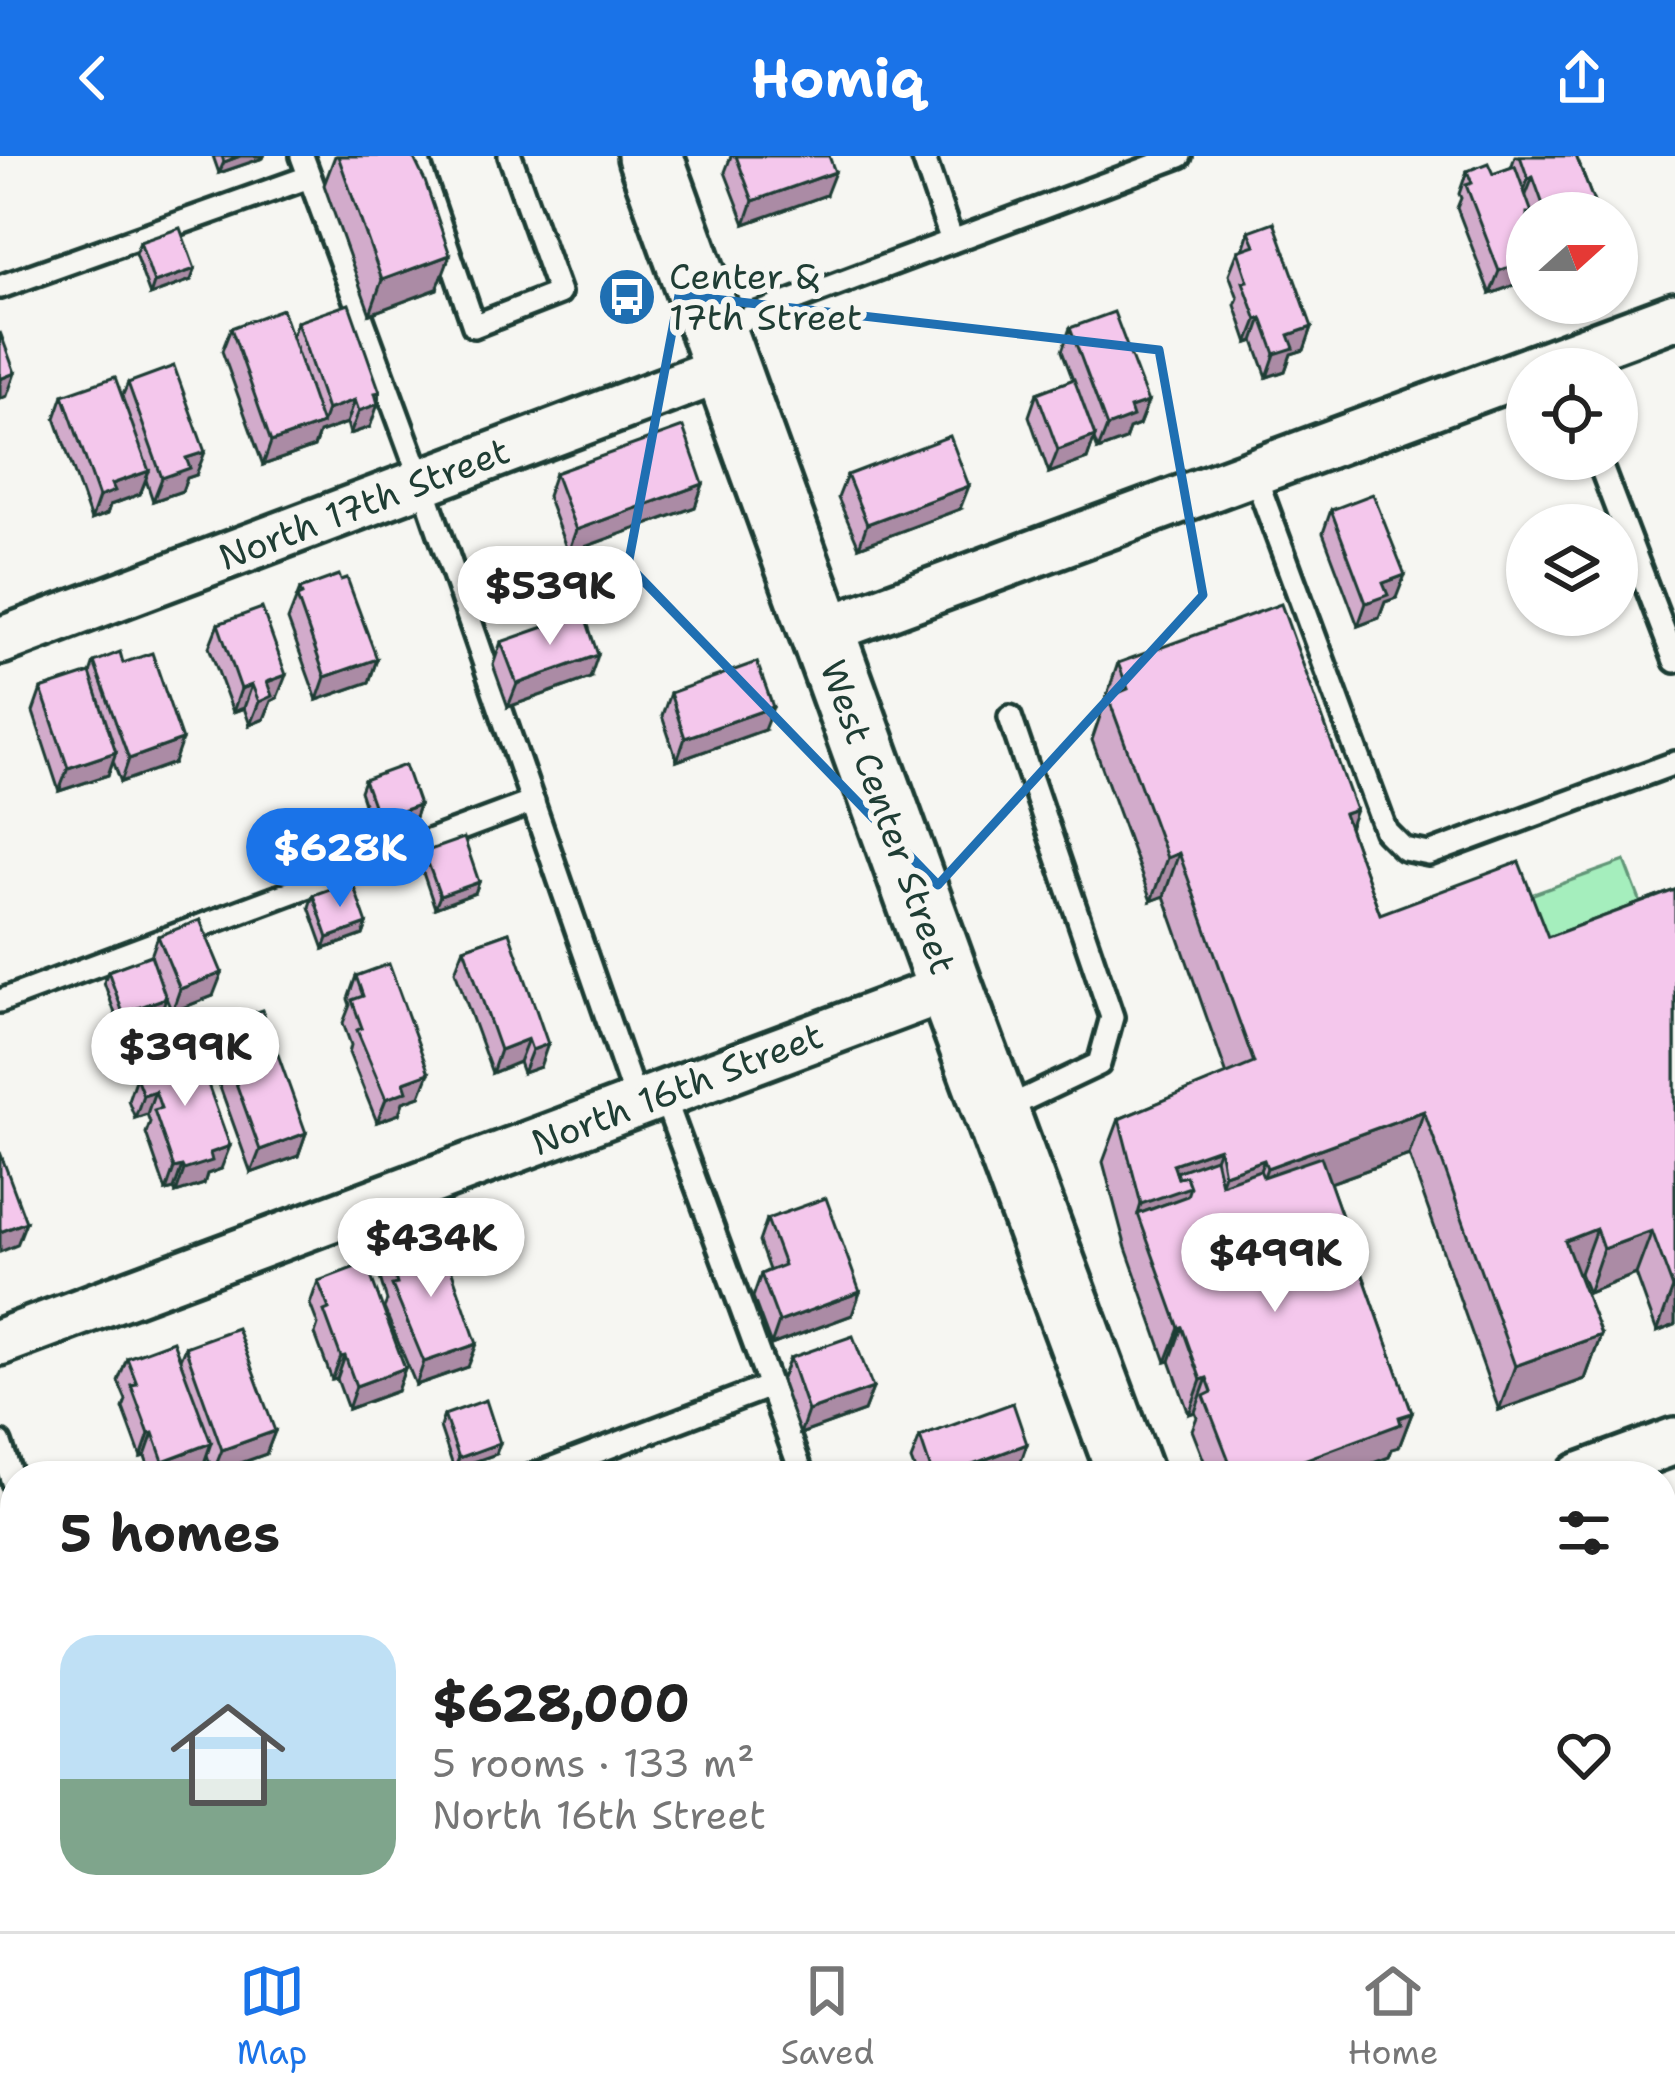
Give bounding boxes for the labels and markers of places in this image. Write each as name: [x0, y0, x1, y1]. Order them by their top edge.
place label: Center & 17th Street: [669, 252, 863, 342]
bus stop icon: Center & 17th Street: [596, 266, 658, 328]
pin: $539K: [466, 546, 634, 648]
pin: $628K: [256, 808, 424, 910]
pin: $399K: [101, 1007, 269, 1109]
pin: $434K: [347, 1198, 515, 1300]
pin: $499K: [1191, 1213, 1359, 1315]

